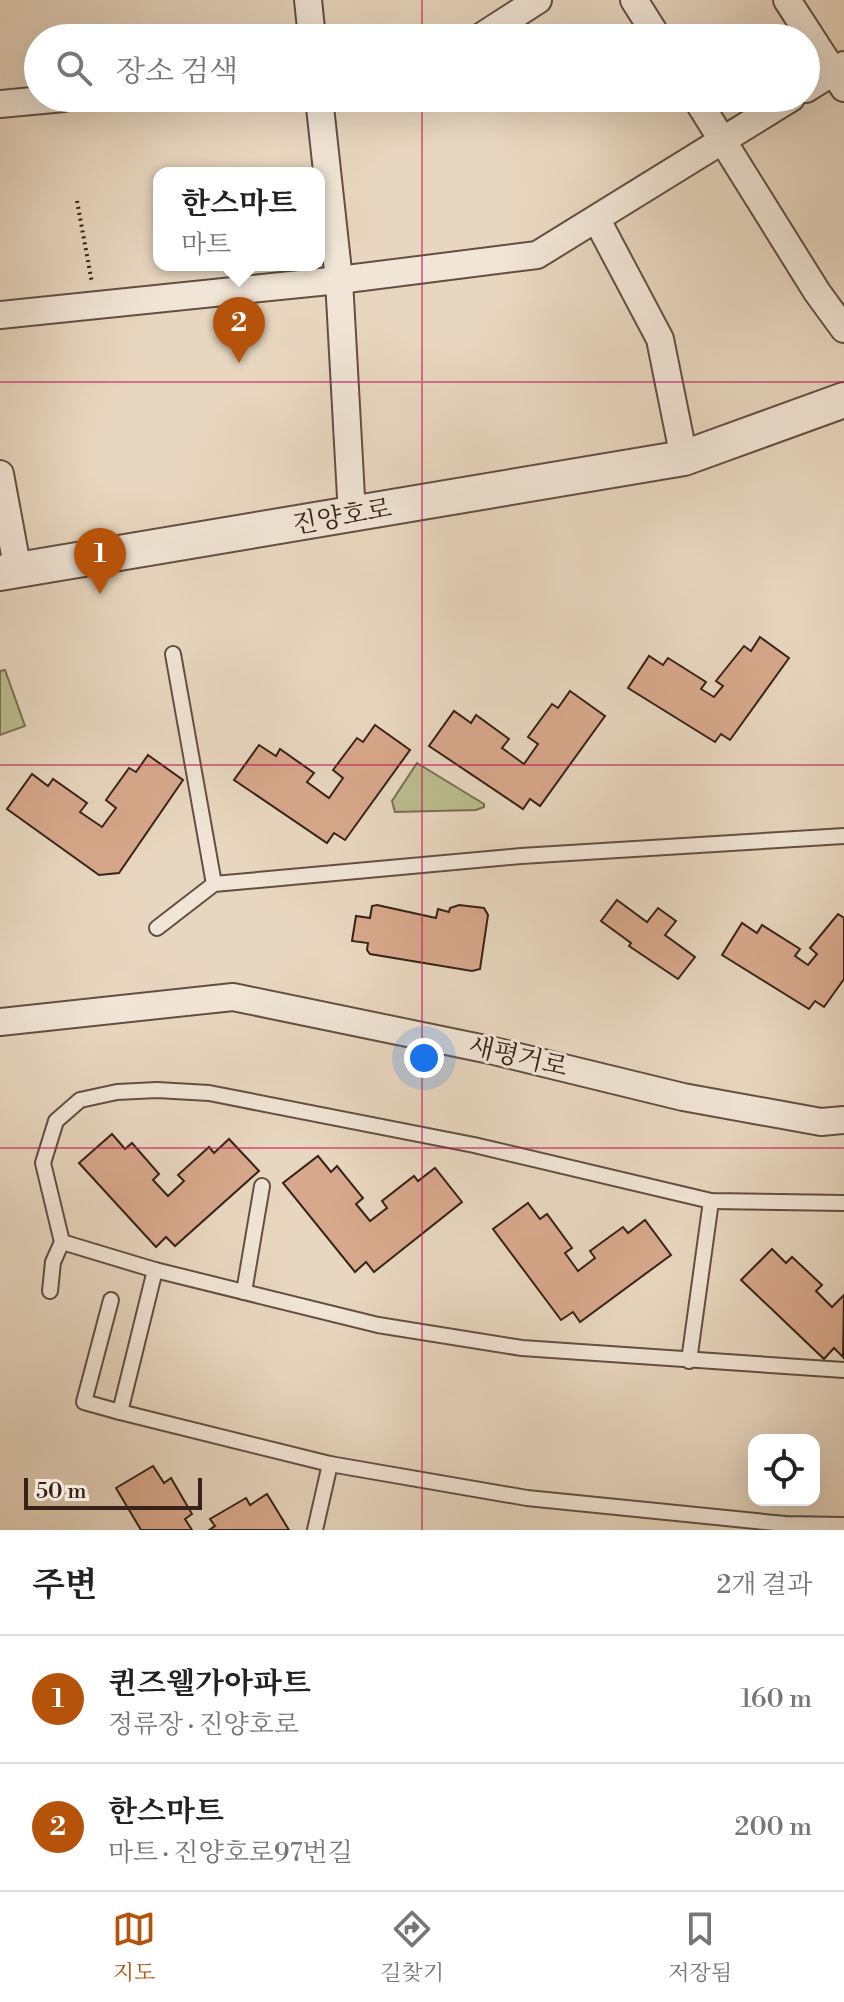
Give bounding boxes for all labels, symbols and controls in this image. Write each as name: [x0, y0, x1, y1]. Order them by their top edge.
search box: [24, 24, 820, 112]
icon: search: [52, 46, 96, 90]
text: 장소 검색: [116, 53, 238, 91]
popup: [153, 167, 325, 271]
text: 한스마트: [181, 185, 297, 223]
text: 마트: [181, 229, 231, 261]
pin: 2: [213, 297, 265, 363]
street label: 진양호로: [290, 493, 394, 541]
pin: 1: [74, 528, 126, 594]
street label: 새평거로: [465, 1030, 571, 1084]
your location: [404, 1038, 444, 1078]
map controls: [748, 1434, 820, 1506]
button: locate: [748, 1434, 820, 1506]
scale bar: [24, 1474, 202, 1510]
text: 50 m: [36, 1478, 87, 1505]
text: 주변: [32, 1565, 98, 1607]
text: 2개 결과: [716, 1569, 812, 1601]
text: 퀸즈웰가아파트: [108, 1665, 311, 1703]
text: 1: [52, 1683, 64, 1715]
text: 160 m: [741, 1683, 812, 1715]
text: 정류장 · 진양호로: [108, 1709, 299, 1741]
text: 한스마트: [108, 1793, 224, 1831]
text: 2: [50, 1811, 66, 1843]
text: 200 m: [735, 1811, 812, 1843]
text: 마트 · 진양호로97번길: [108, 1837, 353, 1869]
tab: 지도: [112, 1907, 156, 1987]
tab: 길찾기: [380, 1907, 444, 1987]
tab: 저장됨: [668, 1907, 732, 1987]

